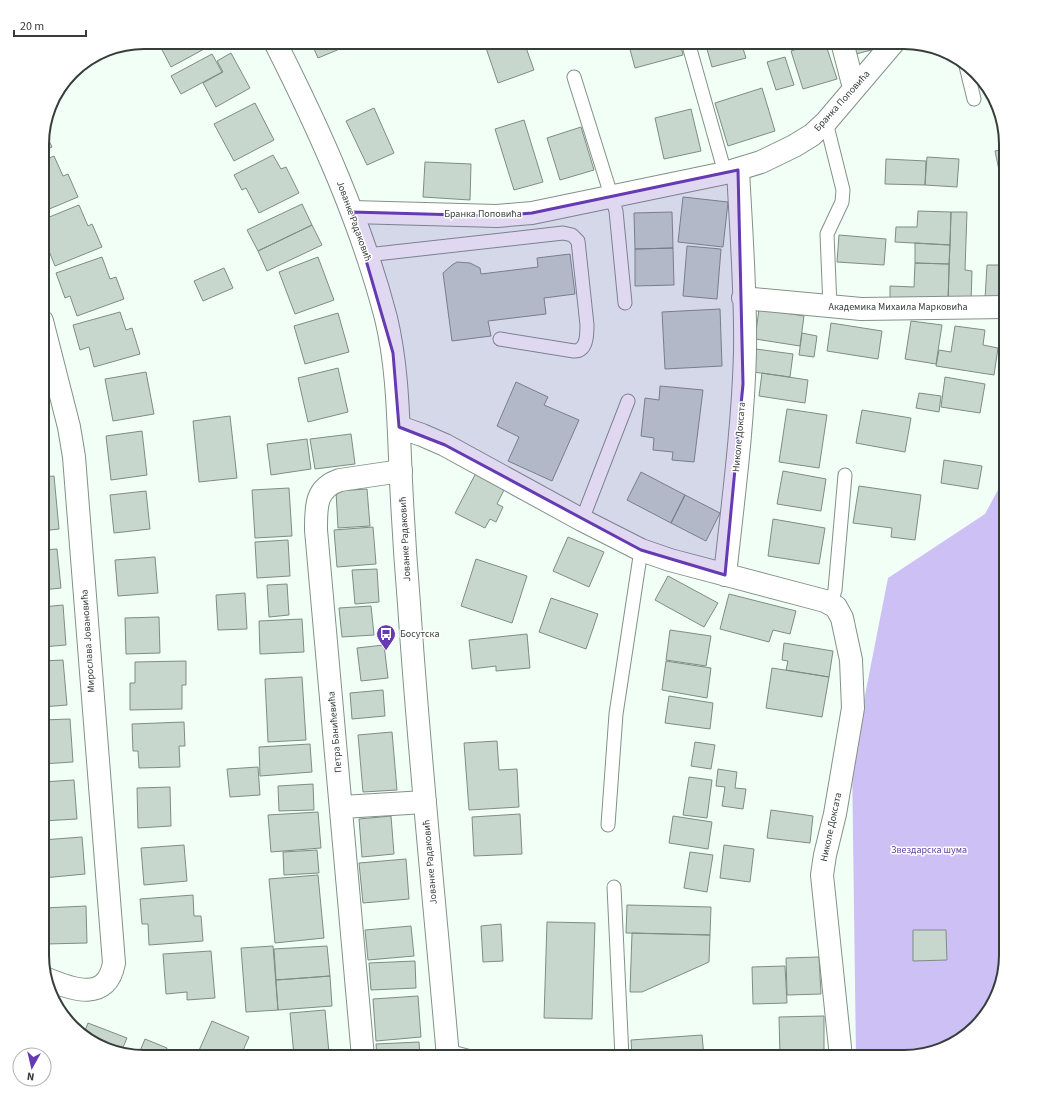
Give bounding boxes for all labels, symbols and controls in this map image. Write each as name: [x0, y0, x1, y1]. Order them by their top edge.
scale bar: [14, 12, 86, 38]
text: 20 m: [20, 18, 44, 35]
street label: Бранка Поповића: [811, 67, 873, 135]
street label: Јованке Радаковић: [333, 179, 375, 263]
street label: Бранка Поповића: [444, 207, 522, 221]
street label: Академика Михаила Марковића: [828, 300, 968, 314]
street label: Николе Доксата: [729, 401, 749, 473]
street label: Јованке Радаковић: [396, 496, 414, 582]
street label: Мирослава Јовановића: [77, 589, 99, 693]
bus stop icon: Босутска: [375, 623, 397, 651]
place label: Босутска: [400, 627, 439, 641]
street label: Петра Банићевића: [324, 691, 346, 773]
street label: Николе Доксата: [817, 791, 845, 863]
street label: Јованке Радаковић: [419, 819, 441, 905]
park label: Звездарска шума: [891, 843, 967, 857]
north arrow: [12, 1047, 52, 1087]
text: N: [26, 1068, 35, 1084]

